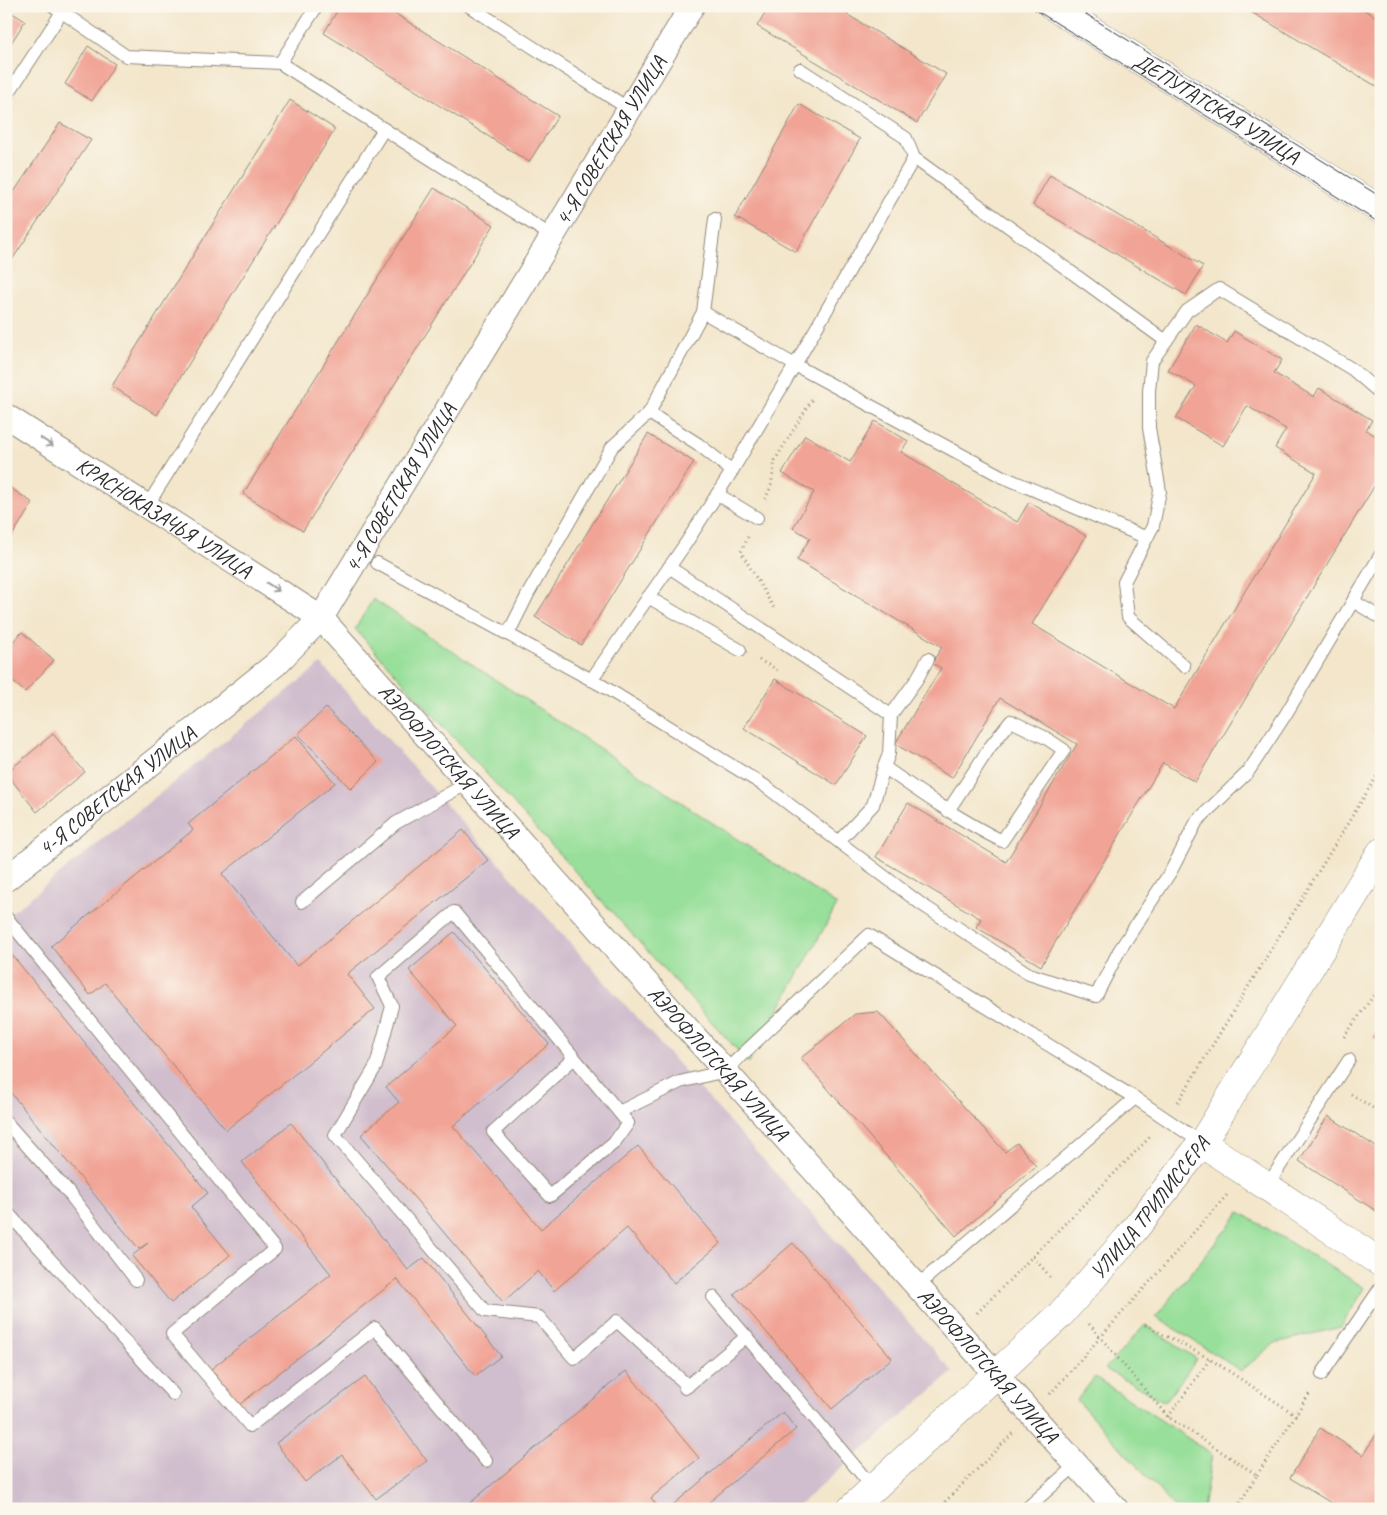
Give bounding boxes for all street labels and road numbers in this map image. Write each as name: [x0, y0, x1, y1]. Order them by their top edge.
street label: ДЕПУТАТСКАЯ УЛИЦА: [1129, 47, 1305, 169]
street label: 4-Я СОВЕТСКАЯ УЛИЦА: [549, 51, 672, 230]
street label: 4-Я СОВЕТСКАЯ УЛИЦА: [339, 398, 461, 577]
street label: КРАСНОКАЗАЧЬЯ УЛИЦА: [72, 452, 257, 583]
street label: АЭРОФЛОТСКАЯ УЛИЦА: [373, 678, 525, 845]
street label: 4-Я СОВЕТСКАЯ УЛИЦА: [33, 720, 201, 861]
street label: АЭРОФЛОТСКАЯ УЛИЦА: [643, 981, 795, 1147]
street label: УЛИЦА ТРИЛИССЕРА: [1085, 1130, 1216, 1285]
street label: АЭРОФЛОТСКАЯ УЛИЦА: [912, 1283, 1065, 1449]

